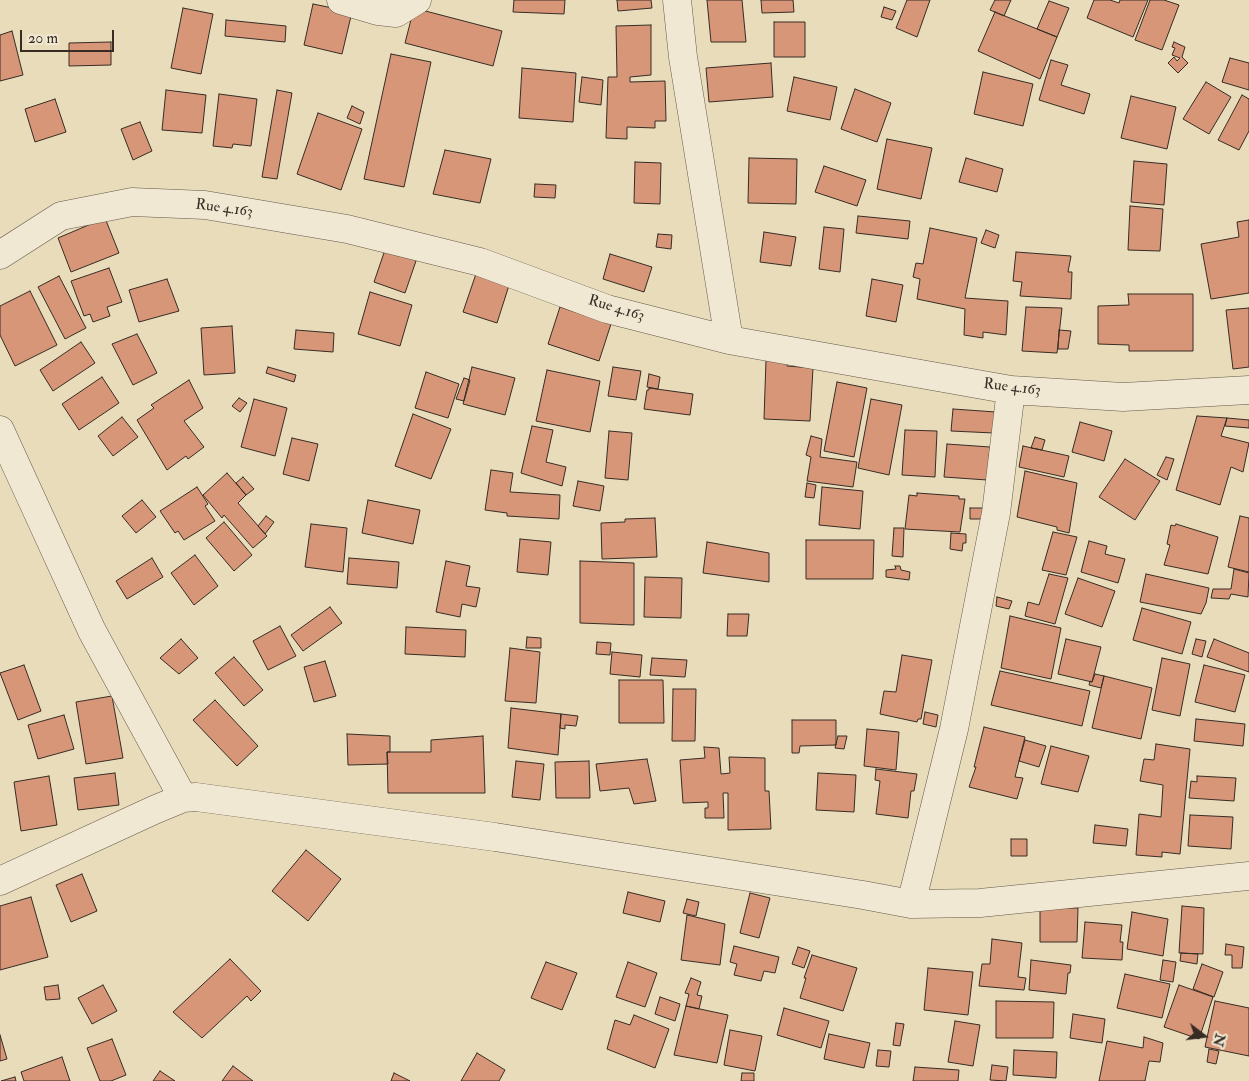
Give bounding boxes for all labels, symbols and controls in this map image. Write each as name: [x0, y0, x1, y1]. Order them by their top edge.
scale bar: [22, 20, 116, 52]
text: 20 m: [28, 29, 58, 48]
street label: Rue 4.163: [194, 196, 254, 222]
street label: Rue 4.163: [586, 292, 646, 326]
street label: Rue 4.163: [982, 376, 1042, 400]
north arrow: [1179, 1011, 1229, 1061]
text: N: [1209, 1032, 1229, 1048]

